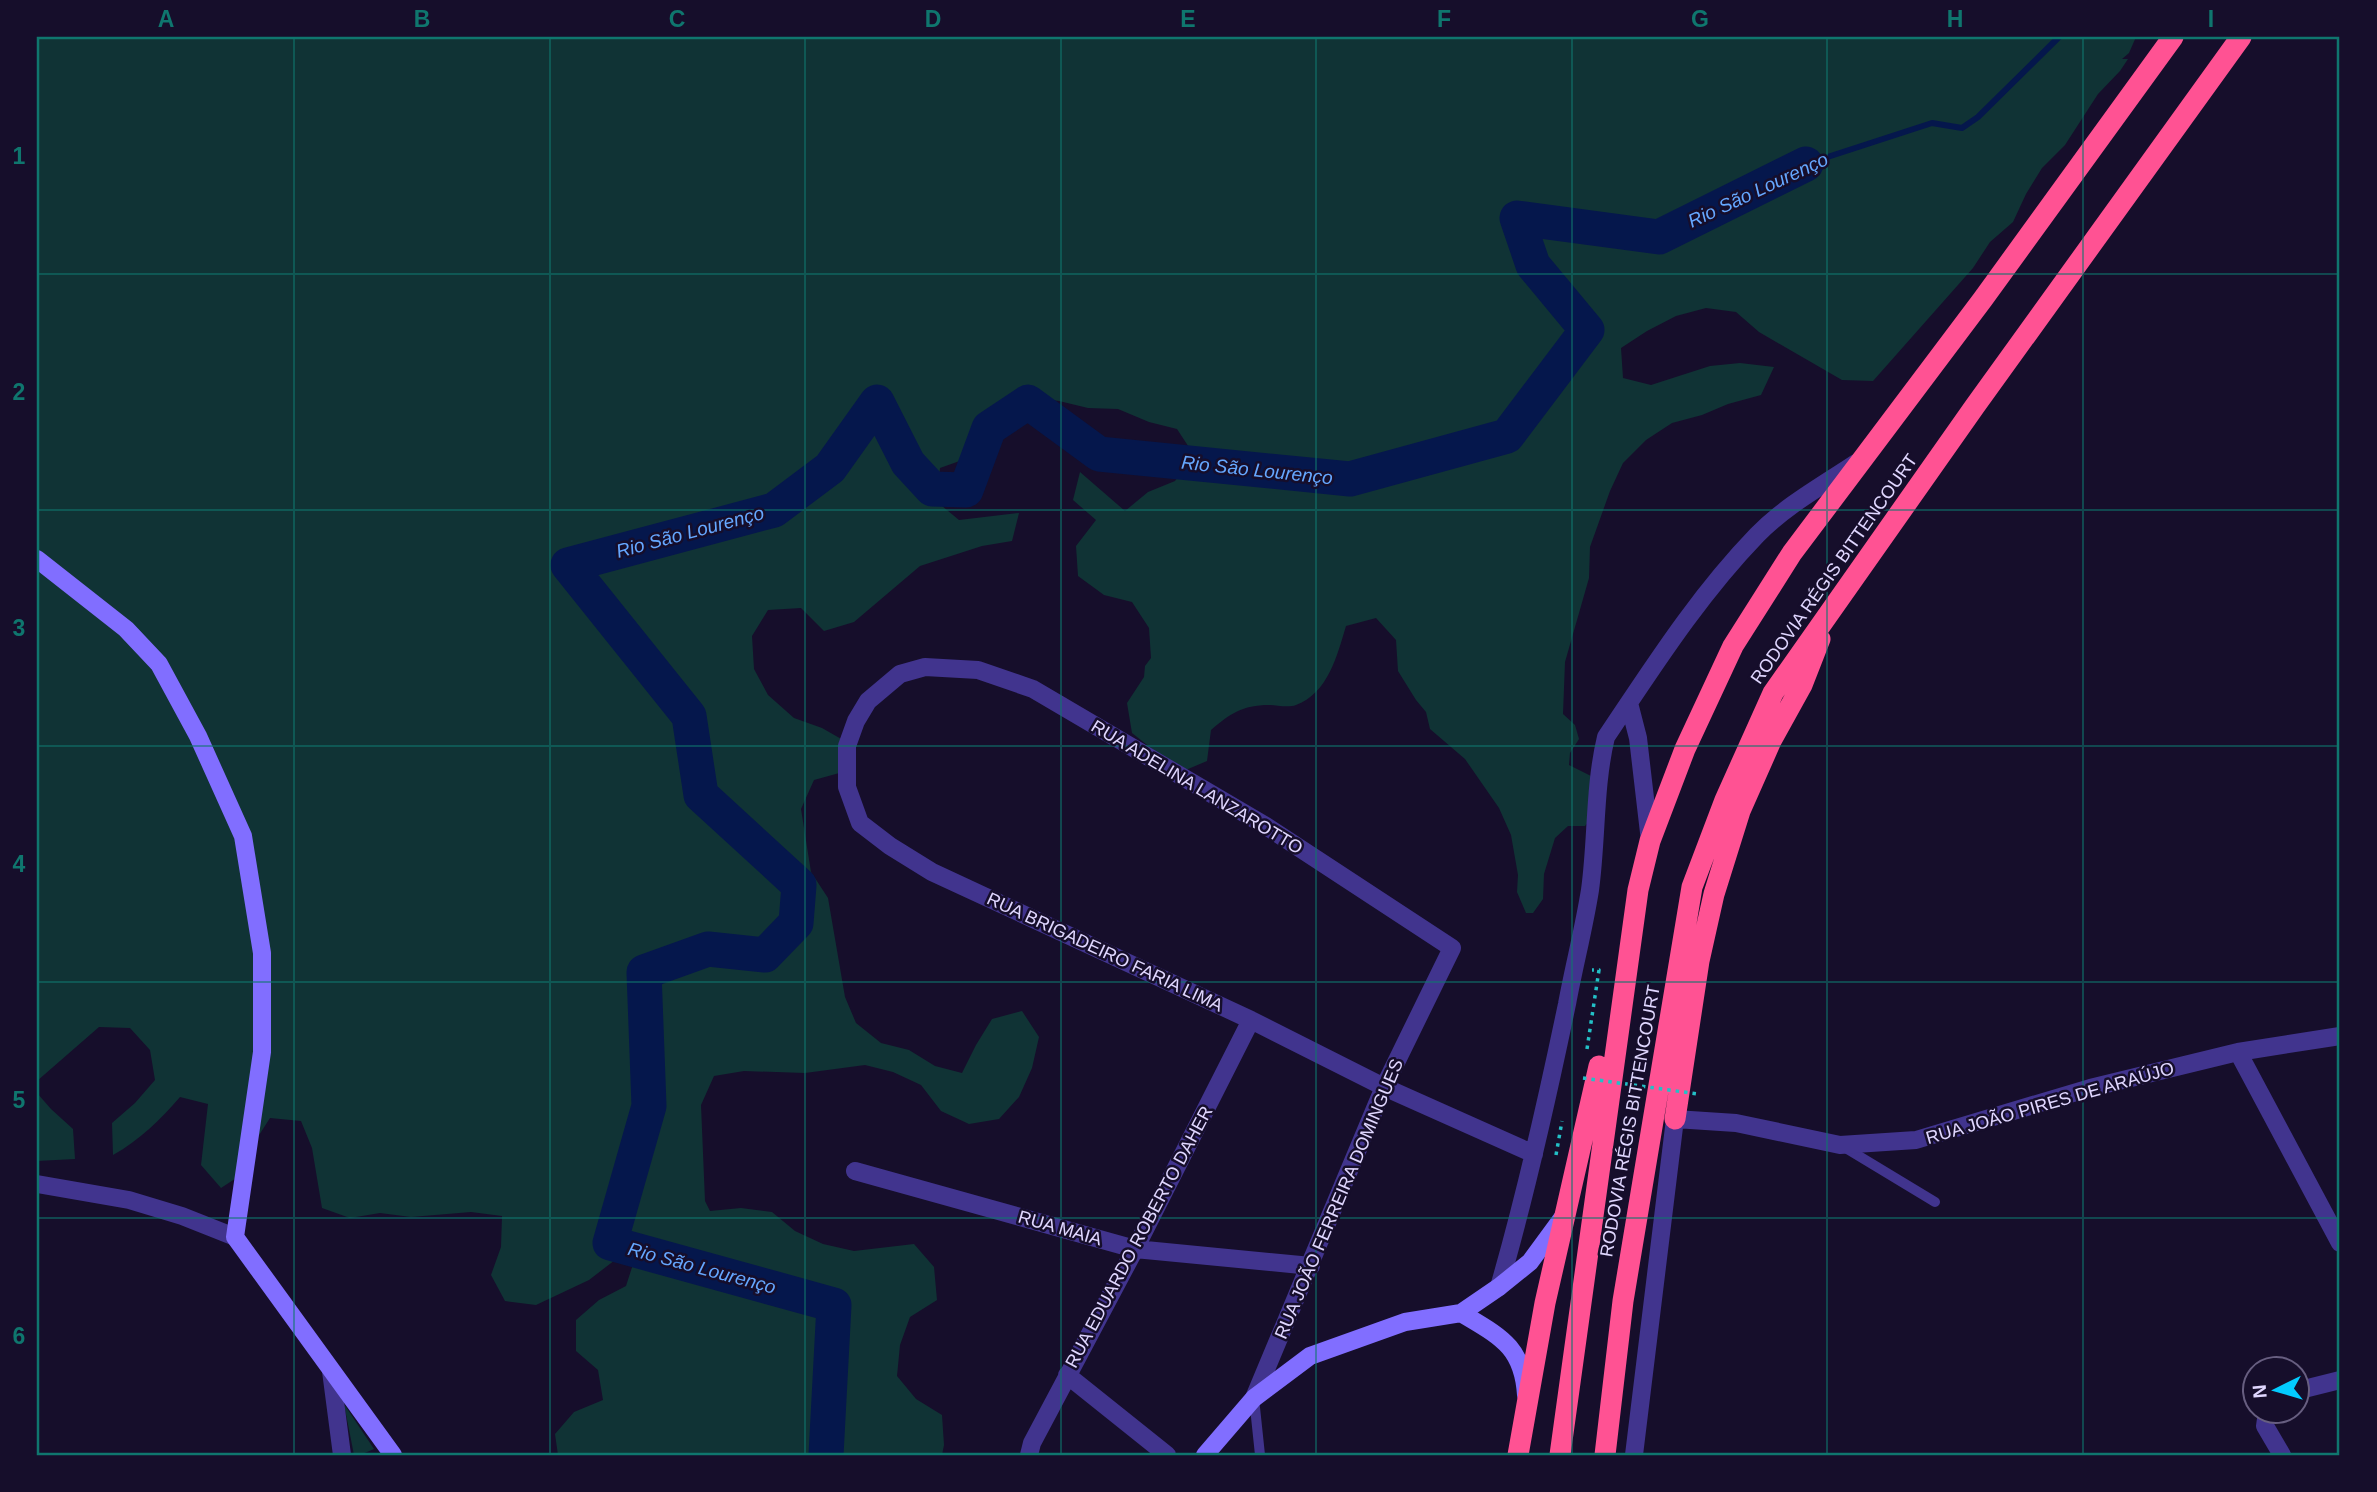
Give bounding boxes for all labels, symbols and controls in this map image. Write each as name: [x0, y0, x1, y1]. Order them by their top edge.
text: A: [158, 6, 174, 32]
text: B: [414, 6, 430, 32]
text: C: [669, 6, 685, 32]
text: D: [925, 6, 941, 32]
text: E: [1180, 6, 1196, 32]
text: F: [1437, 6, 1451, 32]
text: G: [1691, 6, 1709, 32]
text: H: [1947, 6, 1963, 32]
text: I: [2208, 6, 2214, 32]
text: 1: [13, 143, 26, 169]
water label: Rio São Lourenço: [1685, 148, 1831, 232]
text: 2: [13, 379, 25, 405]
street label: RODOVIA RÉGIS BITTENCOURT: [1747, 450, 1921, 688]
water label: Rio São Lourenço: [1180, 452, 1334, 488]
water label: Rio São Lourenço: [614, 502, 766, 562]
text: 3: [13, 615, 25, 641]
street label: RUA ADELINA LANZAROTTO: [1088, 716, 1306, 858]
text: 4: [13, 851, 26, 877]
street label: RUA BRIGADEIRO FARIA LIMA: [984, 888, 1226, 1016]
street label: RODOVIA RÉGIS BITTENCOURT: [1596, 983, 1664, 1259]
street label: RUA JOÃO FERREIRA DOMINGUES: [1270, 1056, 1407, 1342]
street label: RUA JOÃO PIRES DE ARAÚJO: [1923, 1057, 2176, 1148]
text: 5: [13, 1087, 26, 1113]
street label: RUA EDUARDO ROBERTO DAHER: [1061, 1103, 1217, 1371]
street label: RUA MAIA: [1016, 1207, 1104, 1249]
water label: Rio São Lourenço: [626, 1238, 778, 1298]
text: 6: [13, 1323, 25, 1349]
north arrow: [2240, 1356, 2310, 1426]
text: N: [2249, 1384, 2271, 1399]

